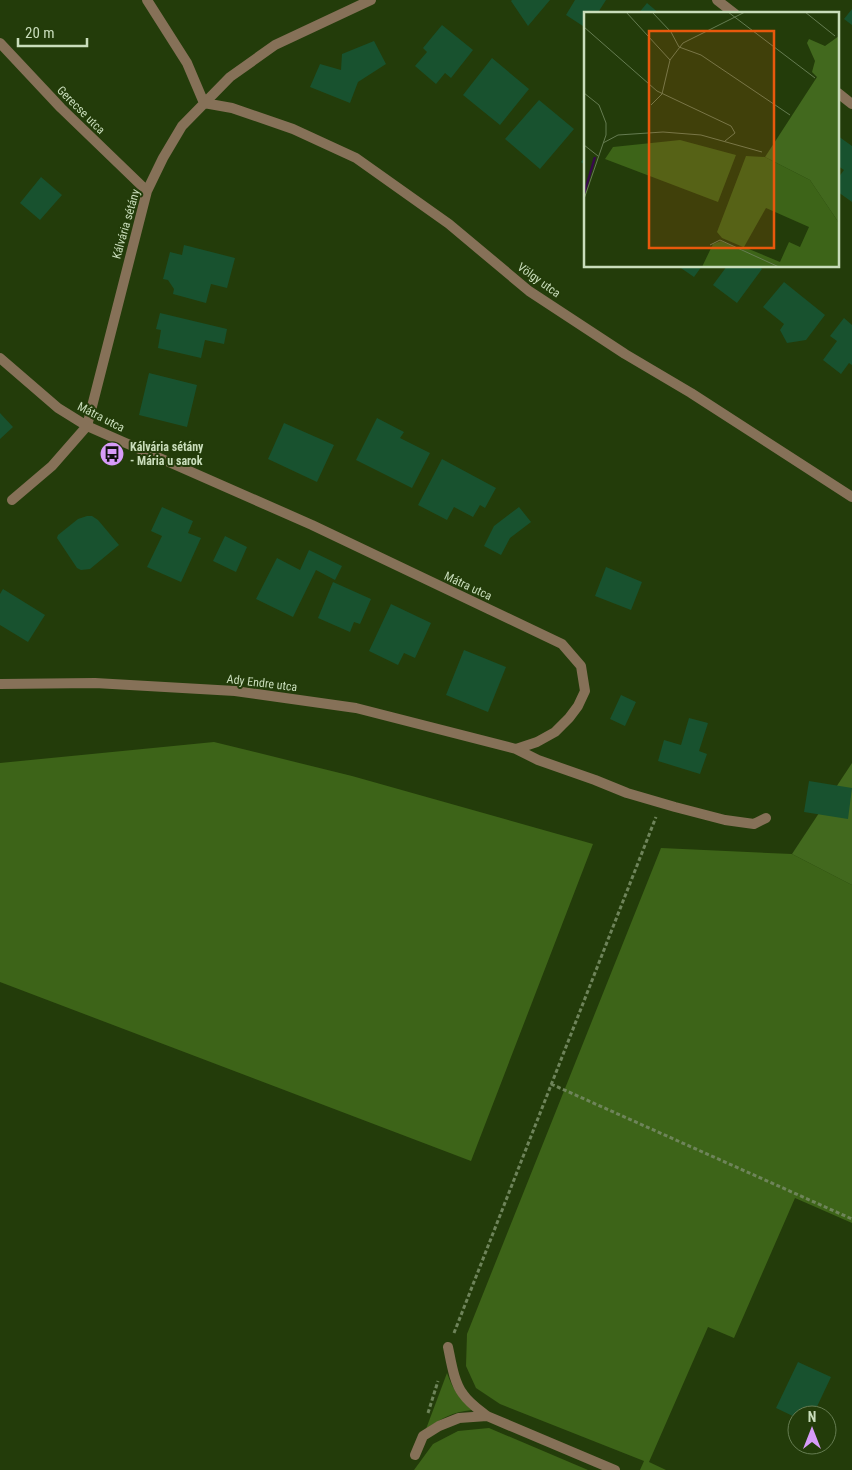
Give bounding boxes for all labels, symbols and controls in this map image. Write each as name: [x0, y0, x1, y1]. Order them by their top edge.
inset map: [584, 12, 840, 268]
scale bar: [18, 15, 86, 47]
text: 20 m: [25, 24, 55, 42]
street label: Gerecse utca: [54, 83, 108, 137]
street label: Kálvária sétány: [109, 187, 143, 261]
street label: Völgy utca: [515, 260, 563, 300]
street label: Mátra utca: [75, 399, 127, 435]
place label: Kálvária sétány - Mária u sarok: [130, 440, 204, 468]
bus stop icon: Kálvária sétány - Mária u sarok: [99, 441, 125, 467]
street label: Mátra utca: [442, 569, 494, 603]
street label: Ady Endre utca: [226, 672, 298, 694]
north arrow: [787, 1405, 837, 1455]
text: N: [808, 1409, 816, 1425]

